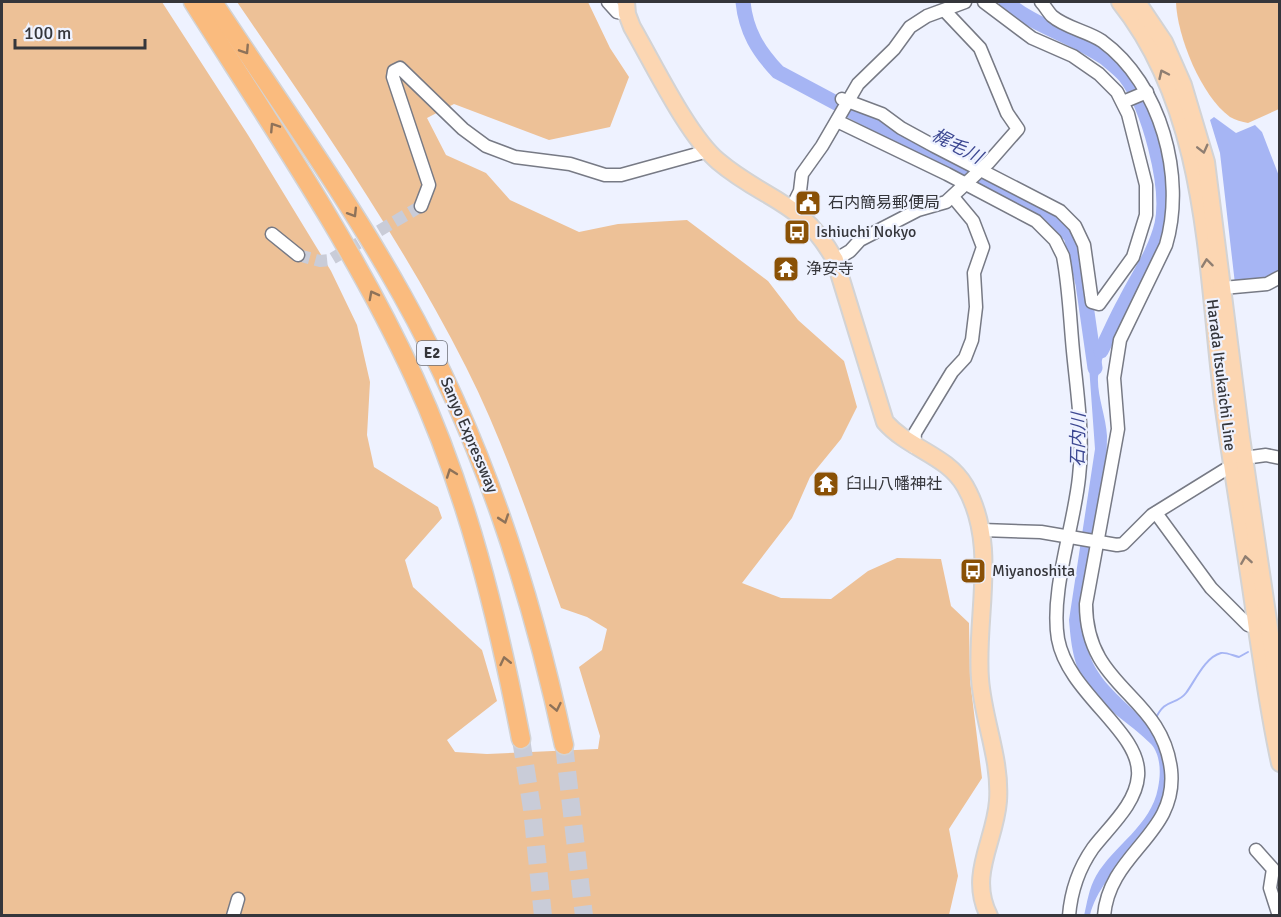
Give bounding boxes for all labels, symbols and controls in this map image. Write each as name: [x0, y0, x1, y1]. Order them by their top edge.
scale bar: [15, 12, 146, 50]
text: 100 m: [24, 22, 71, 44]
one-way arrow: [238, 44, 249, 55]
one-way arrow: [1159, 69, 1171, 80]
one-way arrow: [270, 123, 281, 134]
water label: 梶毛川: [928, 124, 988, 169]
one-way arrow: [1196, 144, 1209, 154]
public building icon: 石内簡易郵便局: [793, 188, 823, 218]
place label: 石内簡易郵便局: [828, 193, 940, 213]
one-way arrow: [345, 207, 357, 217]
bus stop icon: Ishiuchi Nokyo: [782, 217, 812, 247]
place label: Ishiuchi Nokyo: [816, 222, 916, 242]
temple icon: 浄安寺: [771, 254, 801, 284]
one-way arrow: [1201, 258, 1213, 267]
place label: 浄安寺: [806, 259, 854, 279]
one-way arrow: [369, 291, 380, 301]
street label: Harada Itsukaichi Line: [1202, 298, 1240, 452]
road number: E2: [417, 341, 447, 365]
street label: Sanyo Expressway: [436, 374, 503, 496]
water label: 石内川: [1067, 411, 1090, 467]
one-way arrow: [446, 468, 459, 479]
temple icon: 臼山八幡神社: [811, 469, 841, 499]
place label: 臼山八幡神社: [846, 474, 942, 494]
one-way arrow: [496, 513, 509, 524]
bus stop icon: Miyanoshita: [958, 556, 988, 586]
one-way arrow: [1240, 556, 1253, 566]
place label: Miyanoshita: [992, 561, 1075, 581]
one-way arrow: [500, 656, 513, 666]
one-way arrow: [549, 702, 562, 712]

